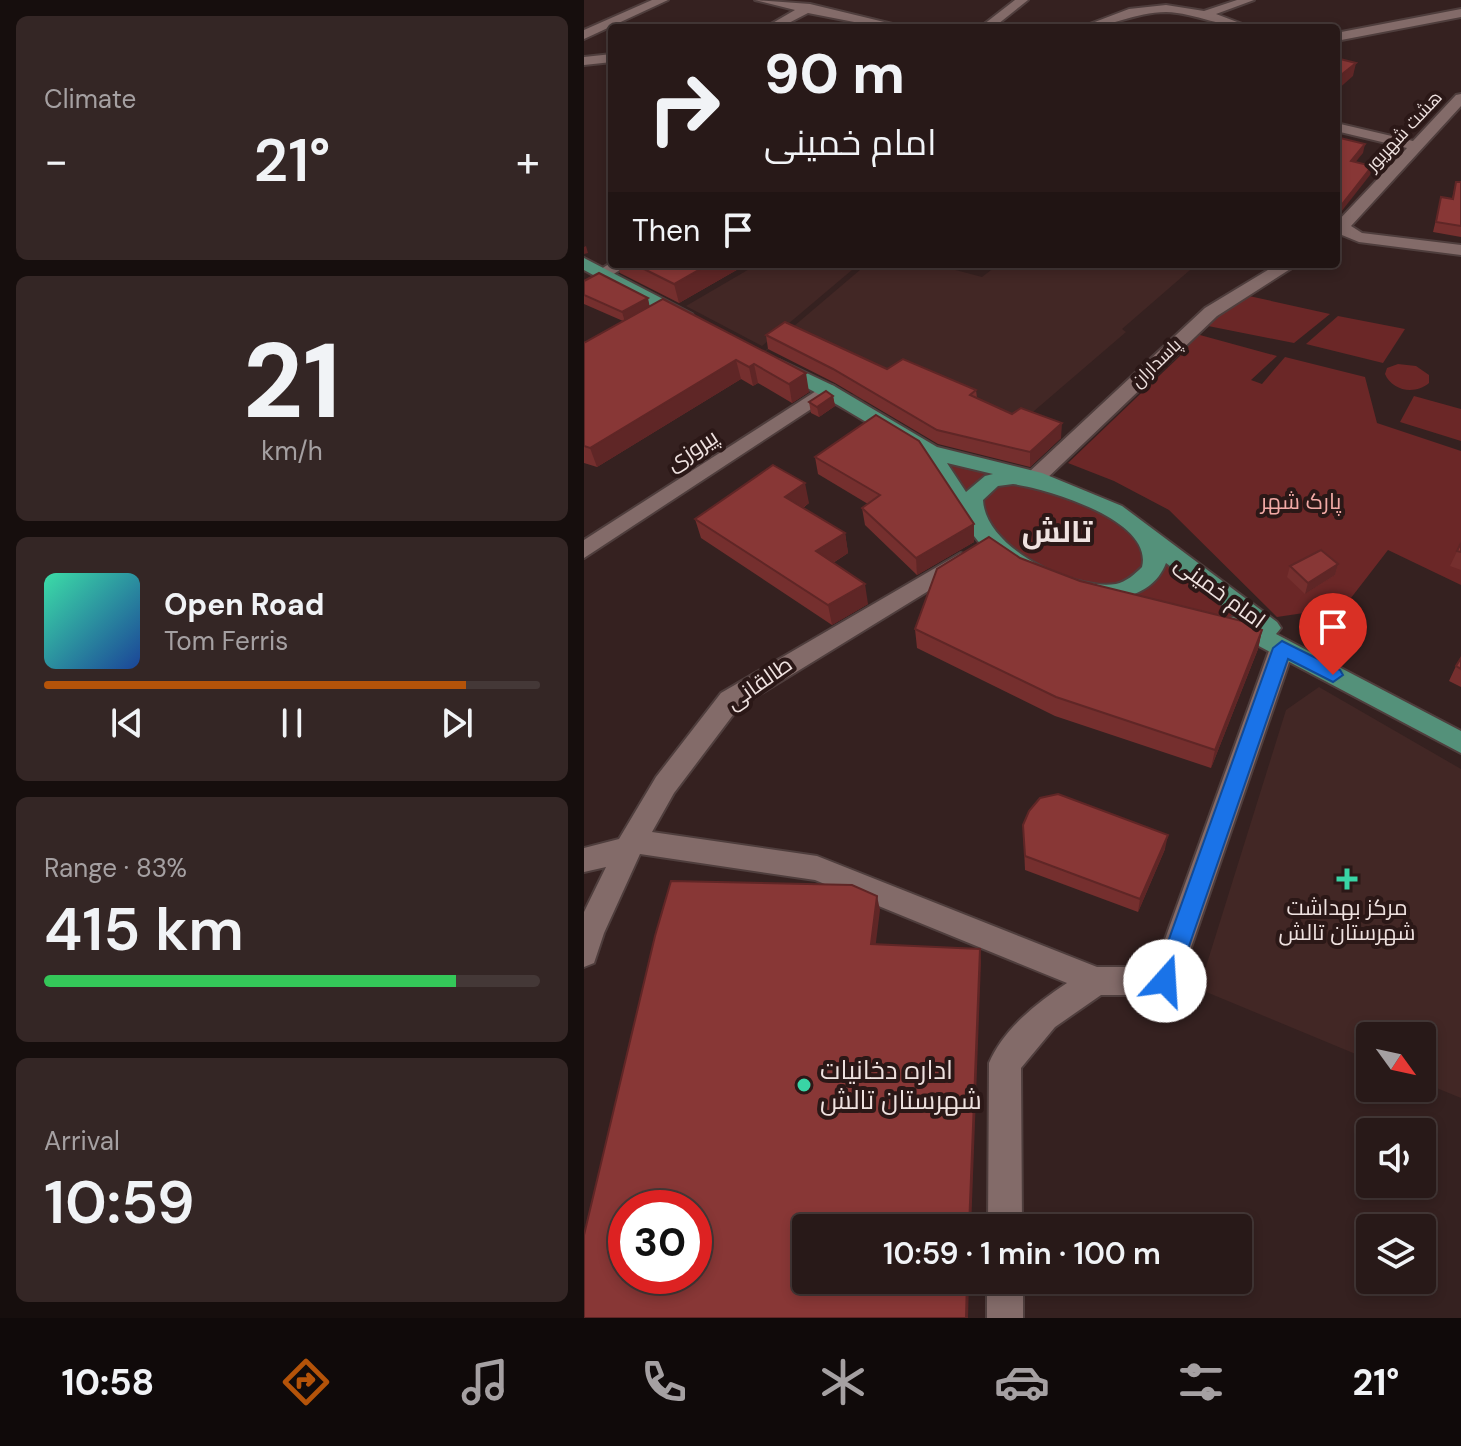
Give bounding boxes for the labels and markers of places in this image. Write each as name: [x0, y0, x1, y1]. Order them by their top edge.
pin: [1299, 593, 1367, 675]
marker: مرکز بهداشت شهرستان تالش: [1336, 868, 1358, 890]
place label: مرکز بهداشت شهرستان تالش: [1279, 893, 1415, 947]
place label: اداره دخانیات شهرستان تالش: [820, 1053, 982, 1117]
marker: اداره دخانیات شهرستان تالش: [795, 1076, 813, 1094]

